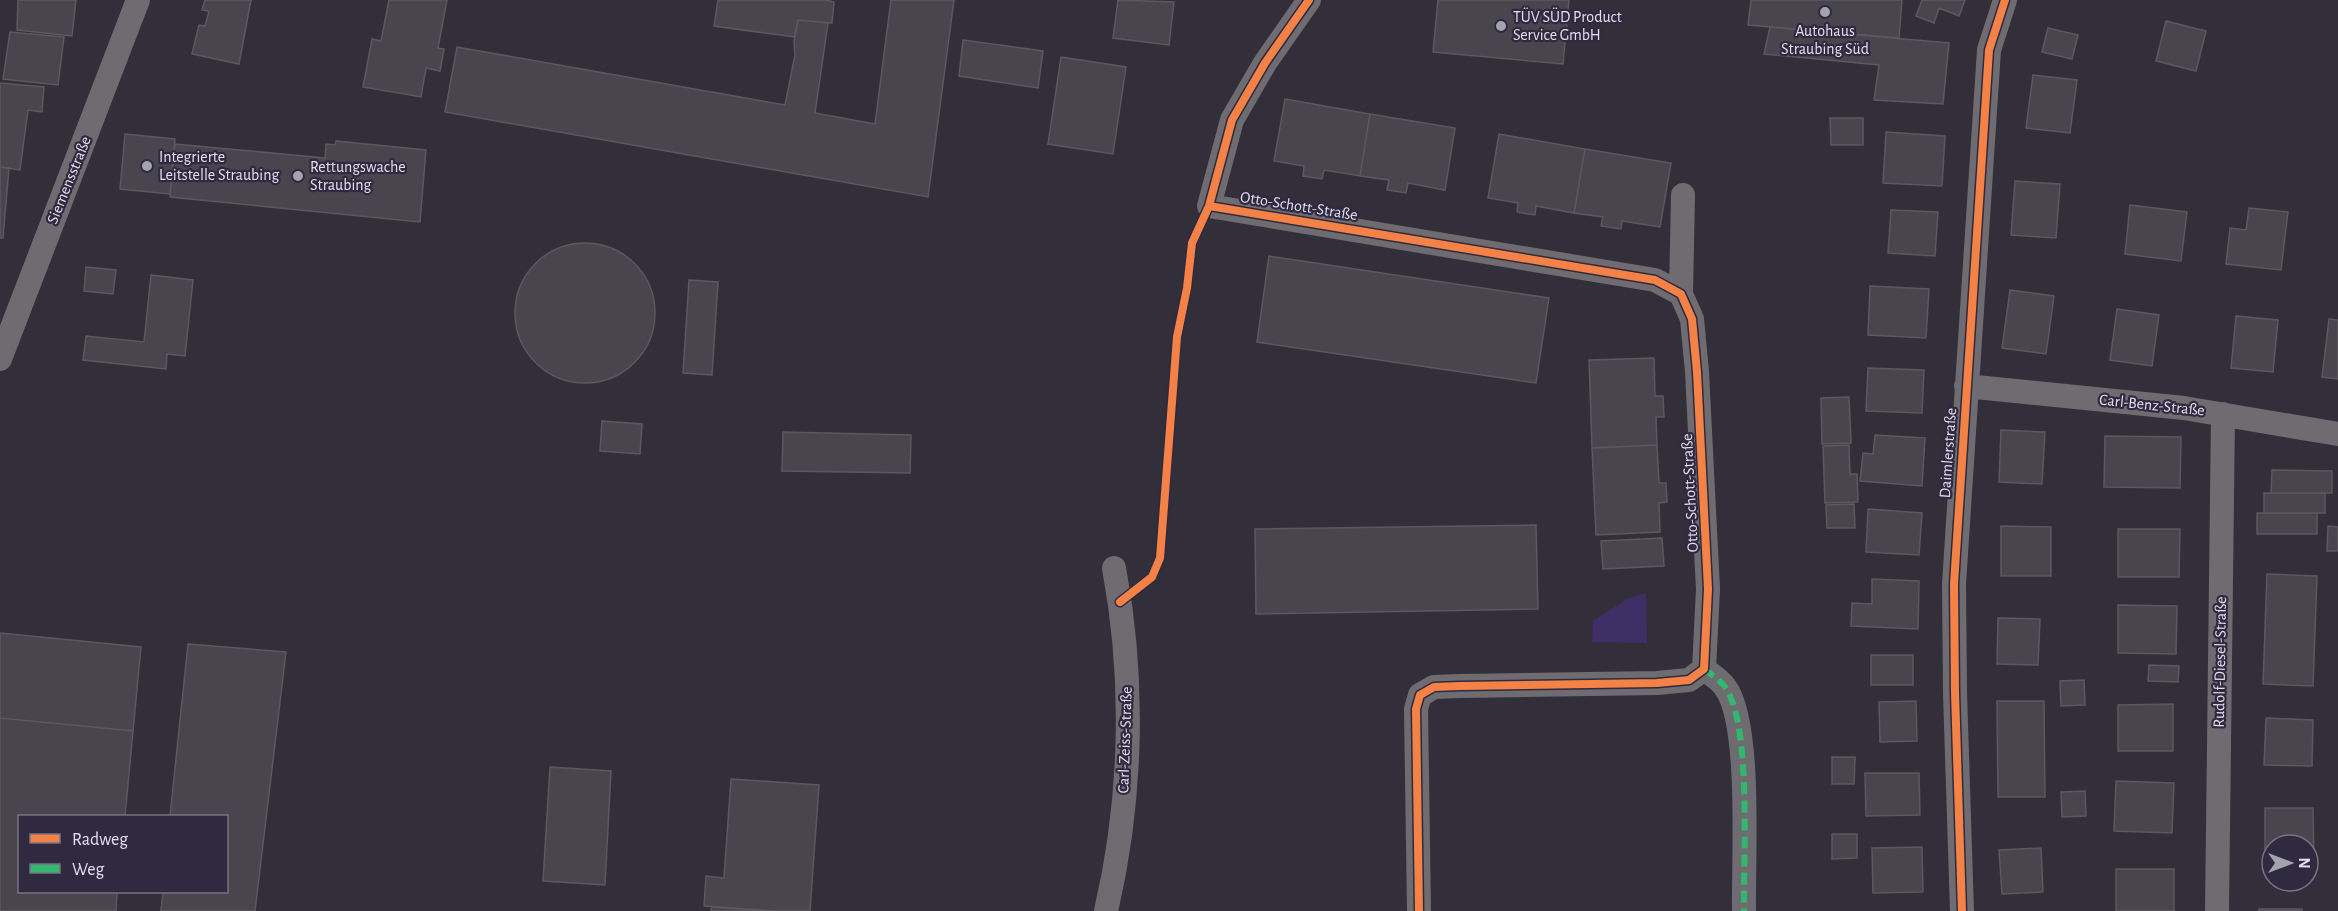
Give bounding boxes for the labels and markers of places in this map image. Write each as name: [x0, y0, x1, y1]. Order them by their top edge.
marker: Autohaus Straubing Süd: [1818, 5, 1832, 19]
place label: TÜV SÜD Product Service GmbH: [1513, 7, 1622, 43]
marker: TÜV SÜD Product Service GmbH: [1494, 19, 1508, 33]
place label: Autohaus Straubing Süd: [1781, 23, 1869, 57]
place label: Integrierte Leitstelle Straubing: [159, 149, 279, 183]
marker: Integrierte Leitstelle Straubing: [140, 159, 154, 173]
place label: Rettungswache Straubing: [310, 159, 406, 193]
marker: Rettungswache Straubing: [291, 169, 305, 183]

